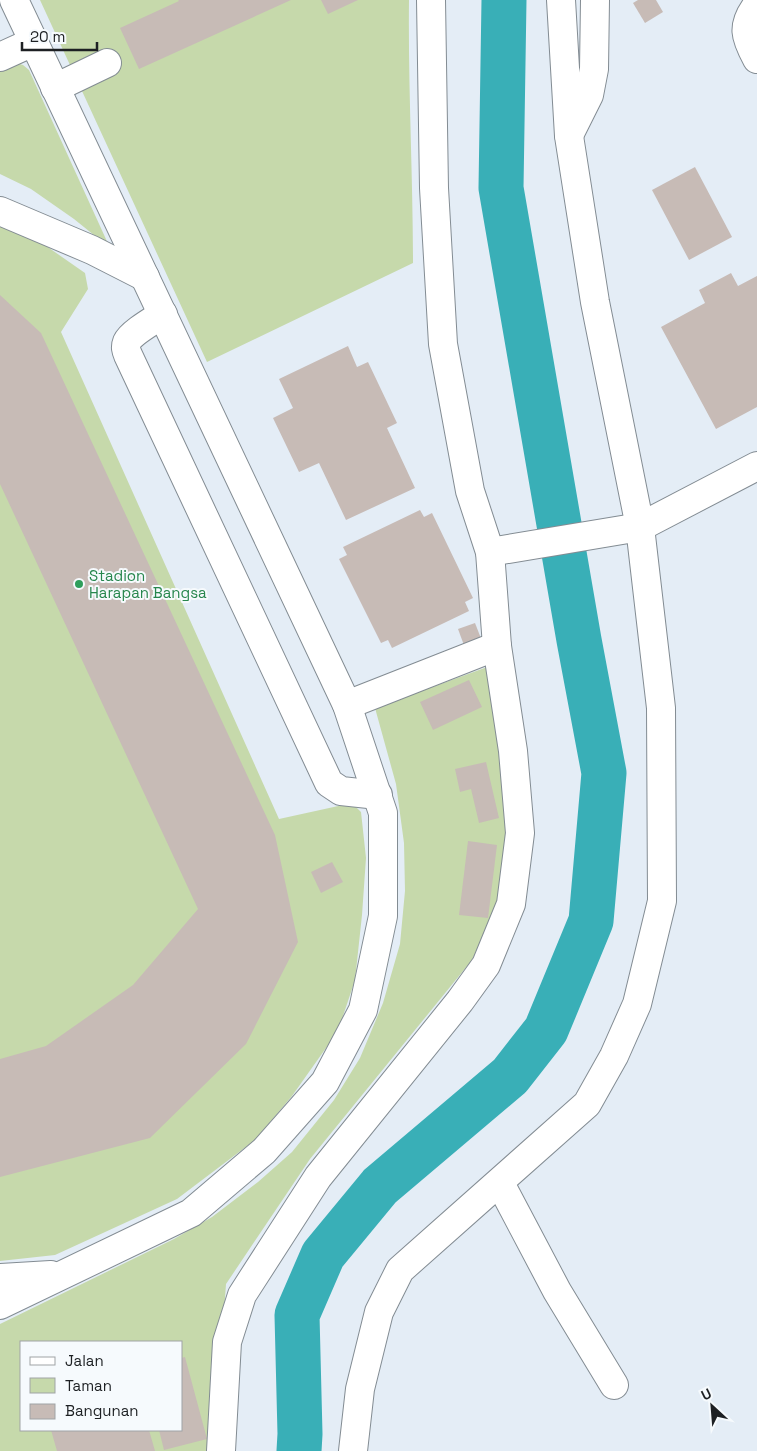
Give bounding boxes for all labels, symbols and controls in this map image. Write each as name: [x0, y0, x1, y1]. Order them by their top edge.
scale bar: [22, 20, 98, 52]
text: 20 m: [30, 27, 65, 46]
place label: Stadion Harapan Bangsa: [89, 566, 207, 602]
marker: Stadion Harapan Bangsa: [73, 578, 85, 590]
legend: [20, 1341, 182, 1431]
text: Jalan: [65, 1351, 104, 1370]
text: Taman: [65, 1376, 112, 1395]
north arrow: [687, 1381, 737, 1431]
text: U: [698, 1384, 714, 1404]
text: Bangunan: [65, 1401, 139, 1420]

